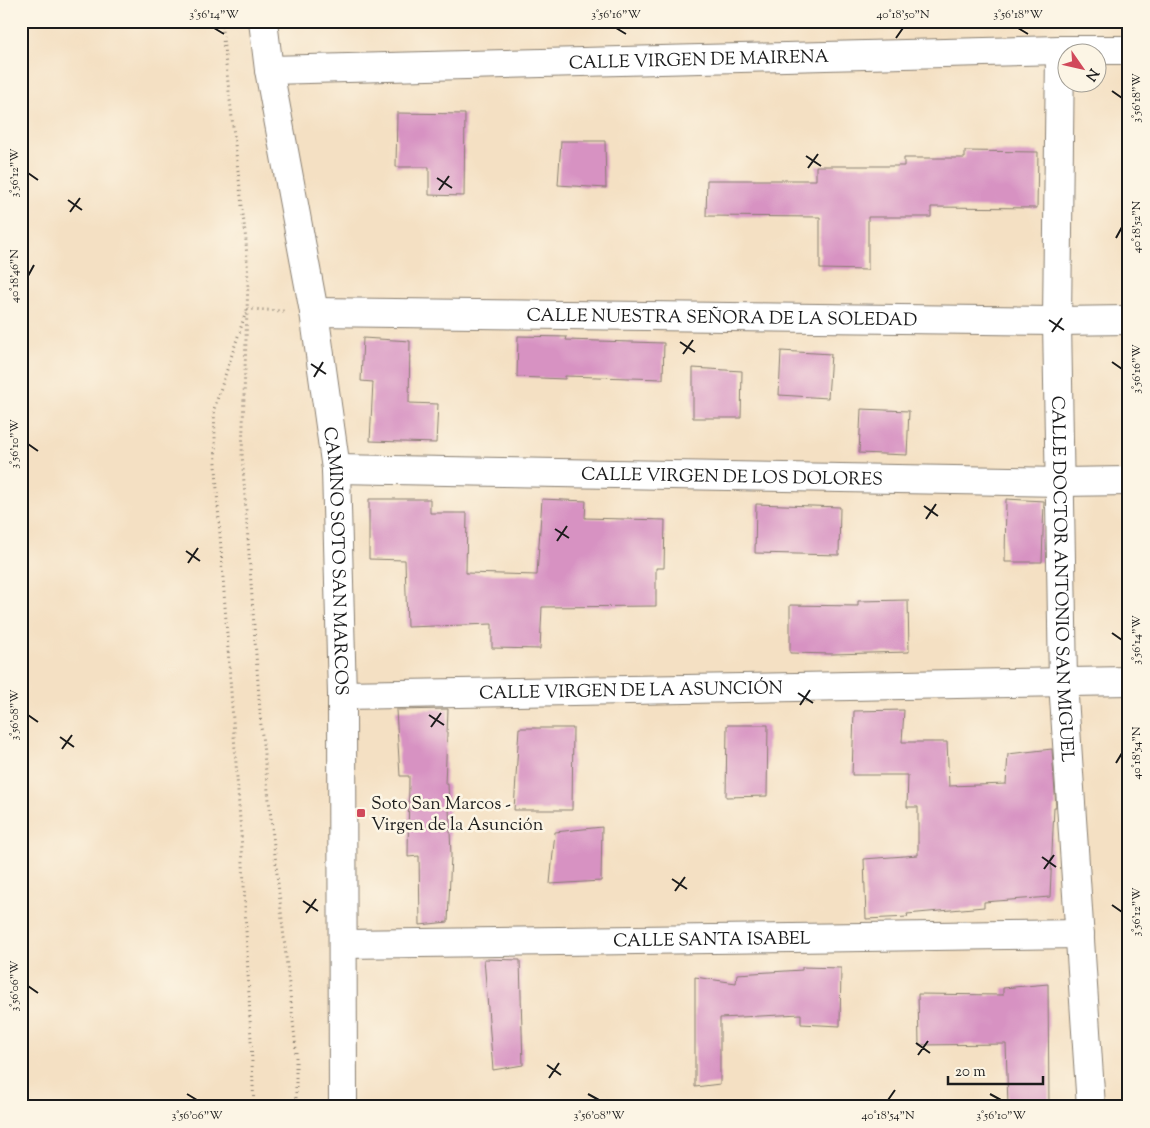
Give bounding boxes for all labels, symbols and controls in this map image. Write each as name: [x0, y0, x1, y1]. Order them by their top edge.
text: 3°56'14"W: [189, 6, 239, 24]
text: 3°56'16"W: [591, 6, 641, 24]
text: 40°18'50"N: [876, 6, 930, 24]
text: 3°56'18"W: [993, 6, 1043, 24]
north arrow: [1058, 42, 1108, 92]
street label: CALLE VIRGEN DE MAIRENA: [569, 45, 830, 77]
text: N: [1080, 64, 1103, 84]
text: 3°56'18"W: [1128, 73, 1146, 123]
text: 3°56'12"W: [6, 148, 24, 198]
text: 40°18'52"N: [1128, 200, 1146, 253]
text: 40°18'46"N: [6, 249, 24, 303]
street label: CALLE NUESTRA SEÑORA DE LA SOLEDAD: [526, 304, 917, 334]
text: 3°56'16"W: [1128, 344, 1146, 394]
street label: CALLE DOCTOR ANTONIO SAN MIGUEL: [1043, 395, 1079, 763]
text: 3°56'10"W: [6, 419, 24, 469]
street label: CAMINO SOTO SAN MARCOS: [315, 425, 353, 696]
street label: CALLE VIRGEN DE LOS DOLORES: [581, 462, 883, 494]
text: 3°56'14"W: [1128, 615, 1146, 665]
street label: CALLE VIRGEN DE LA ASUNCIÓN: [479, 675, 783, 708]
text: 3°56'08"W: [6, 689, 24, 741]
text: 40°18'54"N: [1128, 726, 1146, 780]
place label: Soto San Marcos - Virgen de la Asunción: [371, 792, 544, 839]
marker: Soto San Marcos - Virgen de la Asunción: [355, 807, 367, 819]
text: 3°56'12"W: [1128, 887, 1146, 937]
street label: CALLE SANTA ISABEL: [613, 927, 811, 955]
text: 3°56'06"W: [6, 960, 24, 1012]
scale bar: [948, 1053, 1042, 1085]
text: 20 m: [955, 1062, 986, 1083]
text: 3°56'06"W: [171, 1107, 223, 1125]
text: 3°56'08"W: [573, 1107, 625, 1125]
text: 40°18'54"N: [861, 1107, 915, 1125]
text: 3°56'10"W: [976, 1107, 1026, 1125]

